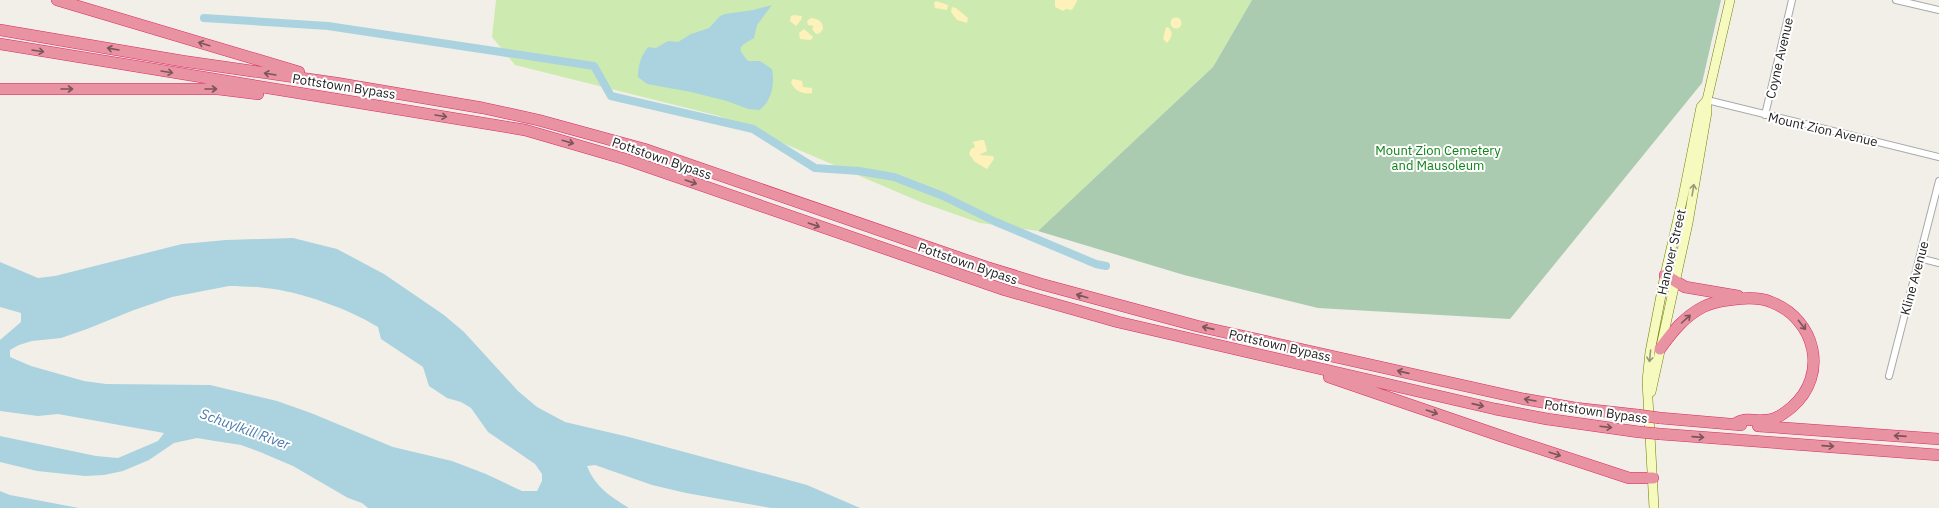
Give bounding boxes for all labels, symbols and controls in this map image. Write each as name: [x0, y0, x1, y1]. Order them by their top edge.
street label: Coyne Avenue: [1762, 16, 1797, 100]
one-way arrow: [198, 40, 211, 47]
one-way arrow: [107, 45, 120, 53]
one-way arrow: [32, 47, 45, 55]
one-way arrow: [160, 68, 173, 76]
one-way arrow: [263, 70, 276, 78]
street label: Pottstown Bypass: [291, 70, 397, 103]
one-way arrow: [60, 85, 73, 93]
one-way arrow: [204, 85, 217, 93]
street label: Mount Zion Avenue: [1766, 109, 1879, 150]
one-way arrow: [434, 112, 447, 120]
street label: Pottstown Bypass: [610, 133, 714, 183]
one-way arrow: [561, 139, 574, 146]
park label: Mount Zion Cemetery and Mausoleum: [1375, 142, 1501, 174]
one-way arrow: [685, 179, 698, 186]
one-way arrow: [1689, 184, 1697, 197]
street label: Hanover Street: [1653, 208, 1690, 297]
one-way arrow: [808, 221, 820, 229]
street label: Pottstown Bypass: [916, 238, 1020, 288]
street label: Kline Avenue: [1896, 239, 1933, 317]
one-way arrow: [1076, 291, 1089, 299]
one-way arrow: [1680, 315, 1691, 324]
one-way arrow: [1797, 319, 1806, 330]
one-way arrow: [1201, 324, 1214, 331]
street label: Pottstown Bypass: [1227, 325, 1333, 365]
one-way arrow: [1646, 349, 1654, 362]
one-way arrow: [1397, 367, 1410, 375]
one-way arrow: [1524, 395, 1537, 403]
street label: Pottstown Bypass: [1543, 396, 1649, 427]
one-way arrow: [1471, 401, 1484, 409]
water label: Schuylkill River: [198, 404, 293, 454]
one-way arrow: [1425, 409, 1437, 417]
one-way arrow: [1599, 424, 1612, 431]
one-way arrow: [1691, 433, 1704, 440]
one-way arrow: [1894, 433, 1907, 440]
one-way arrow: [1821, 443, 1834, 450]
one-way arrow: [1549, 450, 1561, 458]

